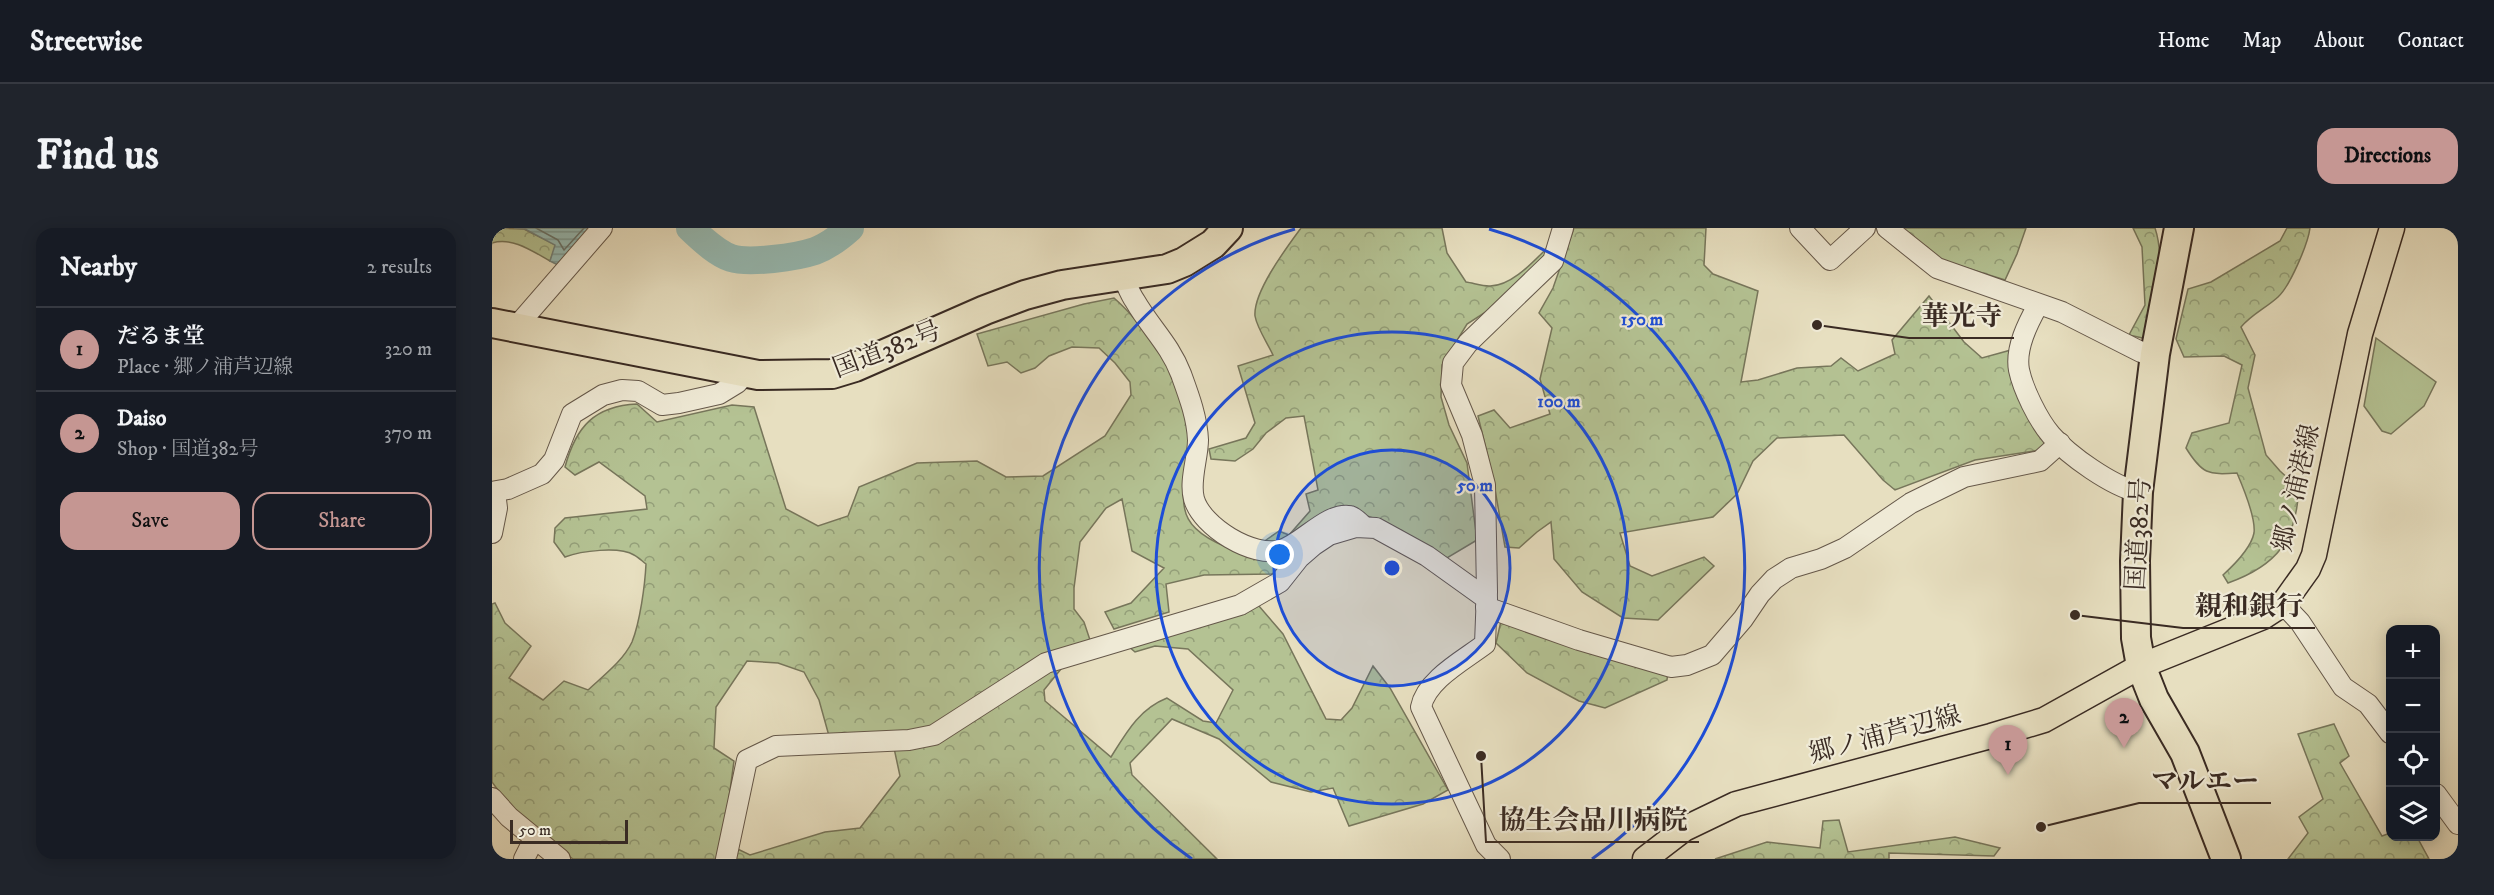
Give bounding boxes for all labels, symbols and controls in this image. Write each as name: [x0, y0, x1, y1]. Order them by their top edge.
text: Streetwise: [30, 24, 142, 59]
text: Home: [2158, 28, 2210, 54]
text: Map: [2243, 28, 2281, 54]
text: About: [2314, 28, 2365, 54]
text: Contact: [2398, 28, 2464, 54]
button: Directions: [2317, 128, 2458, 184]
text: Find us: [36, 130, 159, 182]
text: Nearby: [60, 251, 137, 284]
text: 2 results: [367, 255, 432, 280]
callout: 華光寺: [1909, 293, 2014, 338]
text: 華光寺: [1922, 300, 2003, 334]
text: 150 m: [1621, 309, 1664, 331]
street label: 国道382号: [828, 314, 946, 386]
text: だるま堂: [117, 323, 205, 350]
text: 1: [76, 337, 83, 362]
text: 320 m: [385, 337, 432, 362]
text: Place · 郷ノ浦芦辺線: [117, 355, 293, 380]
text: 100 m: [1537, 391, 1581, 413]
text: Daiso: [117, 405, 166, 432]
text: 2: [75, 421, 84, 446]
text: 370 m: [384, 421, 432, 446]
street label: 郷ノ浦港線: [2266, 421, 2328, 555]
text: Shop · 国道382号: [117, 437, 258, 462]
text: 50 m: [1456, 475, 1493, 497]
street label: 国道382号: [2120, 476, 2158, 592]
button: Save: [60, 492, 240, 550]
button: Share: [252, 492, 432, 550]
your location: [1265, 540, 1294, 569]
centre of rings: [1382, 558, 1402, 578]
callout: 親和銀行: [2183, 583, 2315, 628]
text: 親和銀行: [2195, 590, 2303, 624]
map controls: [2386, 625, 2440, 841]
button: +: [2386, 625, 2440, 679]
button: −: [2386, 679, 2440, 733]
pin: 2: [2104, 698, 2144, 748]
street label: 郷ノ浦芦辺線: [1805, 699, 1965, 771]
pin: 1: [1988, 726, 2028, 775]
button: locate: [2386, 733, 2440, 787]
callout: マルエー: [2139, 758, 2271, 803]
text: マルエー: [2151, 765, 2259, 799]
button: layers: [2386, 787, 2440, 841]
callout: 協生会品川病院: [1486, 797, 1699, 842]
text: 協生会品川病院: [1499, 804, 1688, 838]
scale bar: [510, 817, 628, 844]
text: 50 m: [519, 820, 551, 840]

